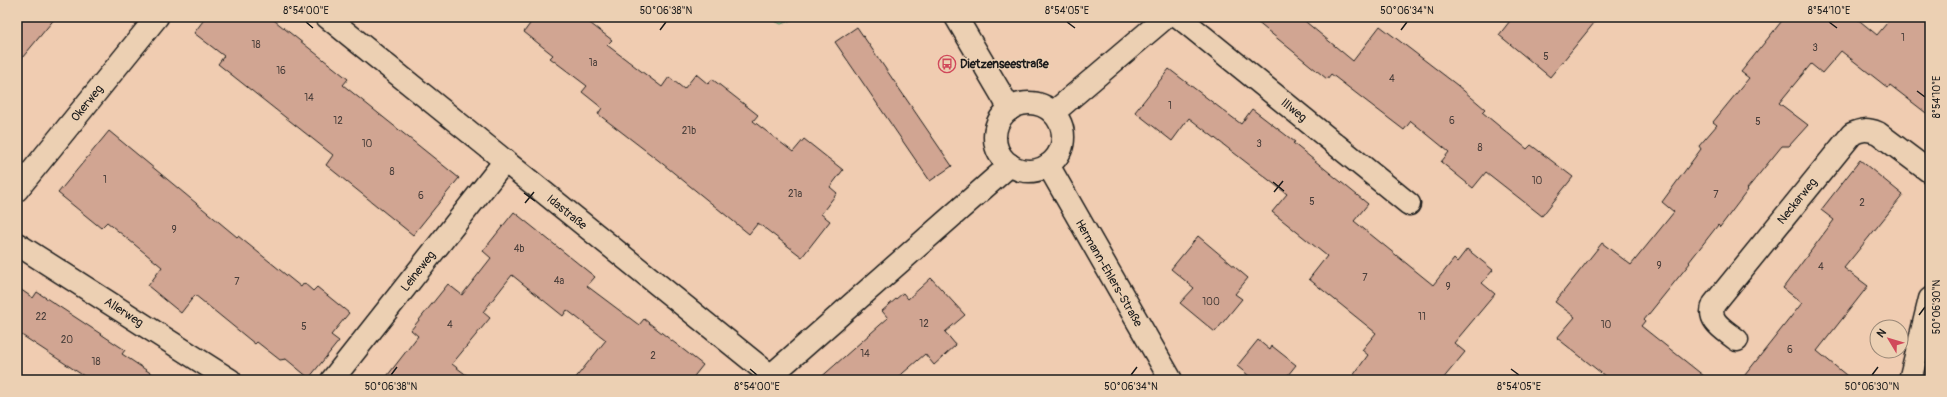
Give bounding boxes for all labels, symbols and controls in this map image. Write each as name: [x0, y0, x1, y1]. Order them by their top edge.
text: 8°54'00"E: [283, 5, 329, 17]
text: 50°06'38"N: [640, 5, 693, 17]
text: 8°54'05"E: [1045, 5, 1089, 17]
text: 50°06'34"N: [1380, 5, 1434, 17]
text: 8°54'10"E: [1808, 5, 1850, 17]
house number: 1: [1901, 32, 1905, 44]
house number: 18: [252, 39, 260, 51]
house number: 3: [1812, 42, 1818, 54]
house number: 5: [1543, 51, 1549, 63]
bus stop icon: Dietzenseestraße: [937, 54, 957, 74]
house number: 1a: [589, 57, 598, 69]
place label: Dietzenseestraße: [960, 57, 1050, 72]
house number: 16: [276, 65, 286, 77]
house number: 4: [1389, 73, 1395, 85]
text: 8°54'10"E: [1931, 76, 1943, 118]
street label: Okerweg: [68, 82, 107, 125]
house number: 14: [304, 92, 314, 104]
street label: Illweg: [1278, 95, 1310, 125]
house number: 1: [1168, 100, 1172, 112]
house number: 12: [333, 115, 343, 127]
house number: 6: [1449, 115, 1455, 127]
house number: 5: [1755, 116, 1761, 128]
house number: 21b: [682, 125, 696, 137]
house number: 10: [362, 138, 373, 150]
house number: 3: [1256, 138, 1262, 150]
house number: 8: [1477, 142, 1483, 154]
house number: 8: [389, 166, 395, 178]
house number: 1: [103, 174, 107, 186]
house number: 10: [1532, 175, 1543, 187]
street label: Neckarweg: [1774, 175, 1821, 227]
house number: 21a: [788, 188, 802, 200]
house number: 7: [1713, 189, 1719, 201]
house number: 6: [418, 190, 424, 202]
street label: Idastraße: [544, 192, 590, 233]
house number: 5: [1309, 196, 1315, 208]
house number: 2: [1859, 197, 1865, 209]
street label: Hermann-Ehlers-Straße: [1072, 217, 1145, 330]
house number: 9: [171, 224, 177, 236]
house number: 4b: [514, 243, 524, 255]
street label: Leineweg: [398, 248, 439, 295]
house number: 9: [1656, 260, 1662, 272]
house number: 4: [1818, 261, 1824, 273]
house number: 7: [1362, 272, 1368, 284]
house number: 4a: [554, 275, 565, 287]
house number: 7: [234, 276, 240, 288]
text: 50°06'30"N: [1931, 280, 1943, 334]
house number: 9: [1445, 281, 1451, 293]
street label: Allerweg: [101, 294, 146, 331]
house number: 100: [1202, 296, 1220, 308]
house number: 22: [35, 311, 47, 323]
house number: 11: [1418, 311, 1426, 323]
house number: 12: [919, 318, 929, 330]
house number: 4: [447, 319, 453, 331]
house number: 10: [1601, 319, 1612, 331]
north arrow: [1869, 319, 1909, 359]
house number: 5: [301, 321, 307, 333]
text: N: [1874, 326, 1889, 340]
house number: 20: [61, 334, 73, 346]
house number: 6: [1787, 344, 1793, 356]
house number: 14: [860, 348, 870, 360]
house number: 2: [650, 350, 656, 362]
house number: 18: [92, 356, 100, 368]
text: 50°06'38"N: [365, 381, 418, 393]
text: 8°54'00"E: [734, 381, 780, 393]
text: 50°06'34"N: [1104, 381, 1158, 393]
text: 8°54'05"E: [1497, 381, 1541, 393]
text: 50°06'30"N: [1845, 381, 1899, 393]

